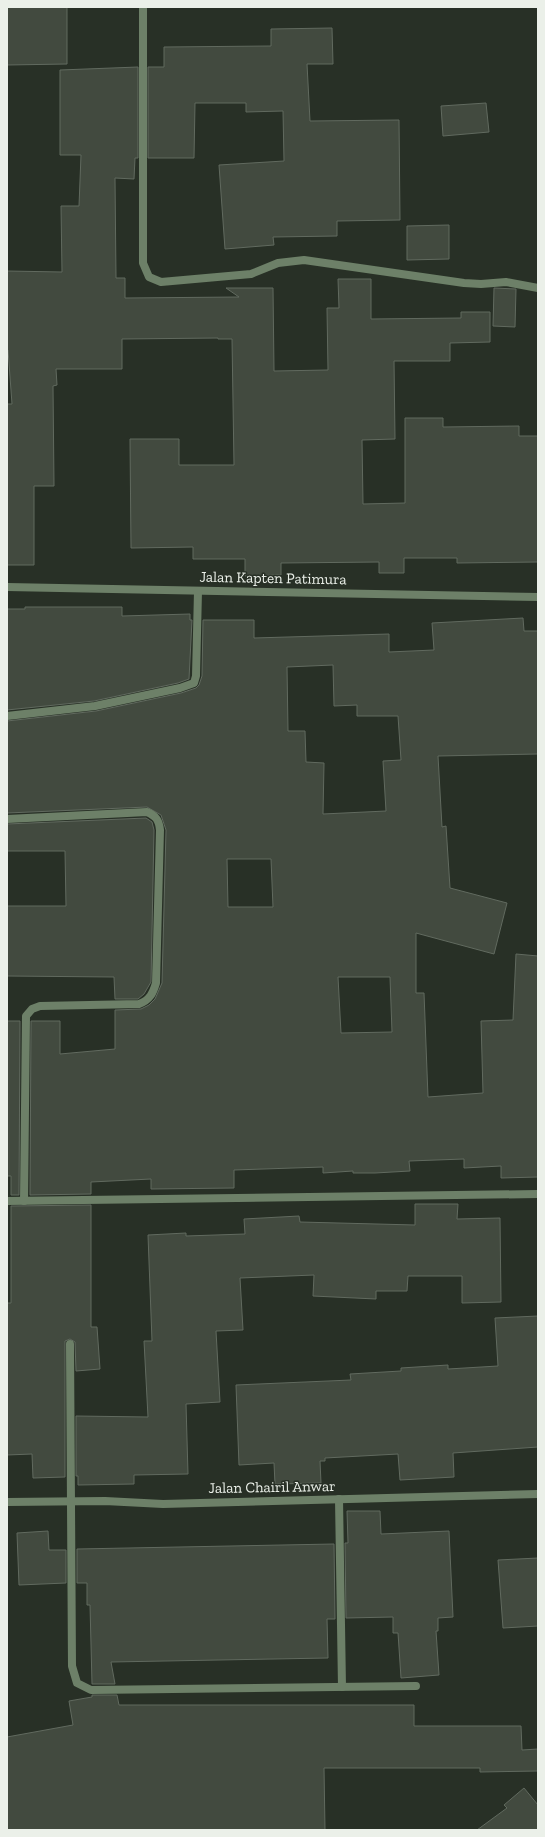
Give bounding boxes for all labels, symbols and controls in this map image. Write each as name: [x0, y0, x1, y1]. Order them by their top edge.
street label: Jalan Kapten Patimura: [199, 568, 347, 588]
street label: Jalan Chairil Anwar: [208, 1477, 336, 1497]

